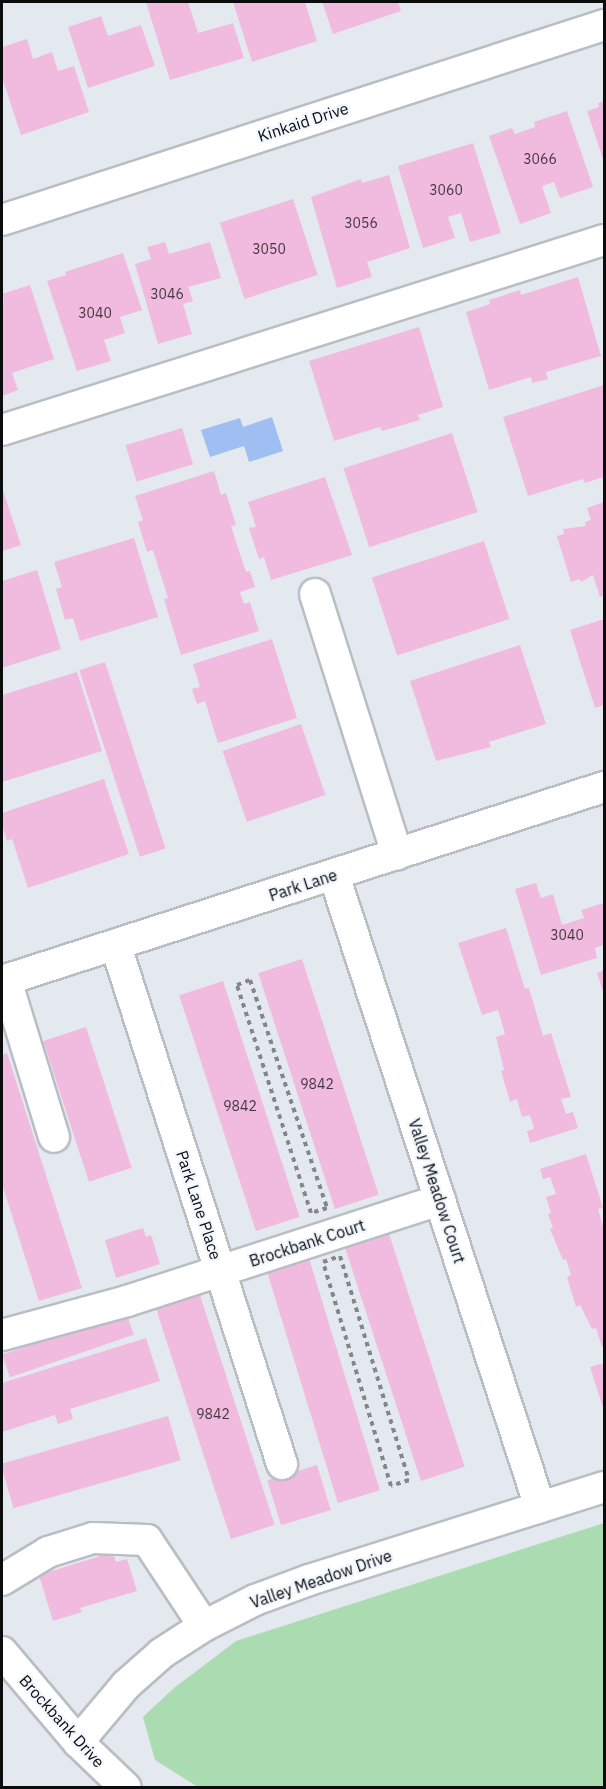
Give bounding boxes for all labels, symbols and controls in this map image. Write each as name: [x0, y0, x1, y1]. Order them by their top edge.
street label: Kinkaid Drive: [255, 98, 351, 146]
house number: 3066: [523, 151, 557, 167]
house number: 3060: [429, 182, 463, 198]
house number: 3056: [344, 215, 378, 231]
house number: 3050: [252, 241, 286, 257]
house number: 3046: [150, 286, 184, 302]
house number: 3040: [78, 305, 112, 321]
street label: Park Lane: [266, 865, 340, 905]
house number: 3040: [550, 927, 584, 943]
house number: 9842: [300, 1076, 334, 1092]
house number: 9842: [223, 1098, 257, 1114]
street label: Valley Meadow Court: [405, 1116, 469, 1266]
street label: Park Lane Place: [172, 1148, 226, 1262]
street label: Brockbank Court: [247, 1215, 367, 1271]
house number: 9842: [196, 1406, 230, 1422]
street label: Valley Meadow Drive: [248, 1546, 394, 1612]
street label: Brockbank Drive: [15, 1671, 109, 1771]

